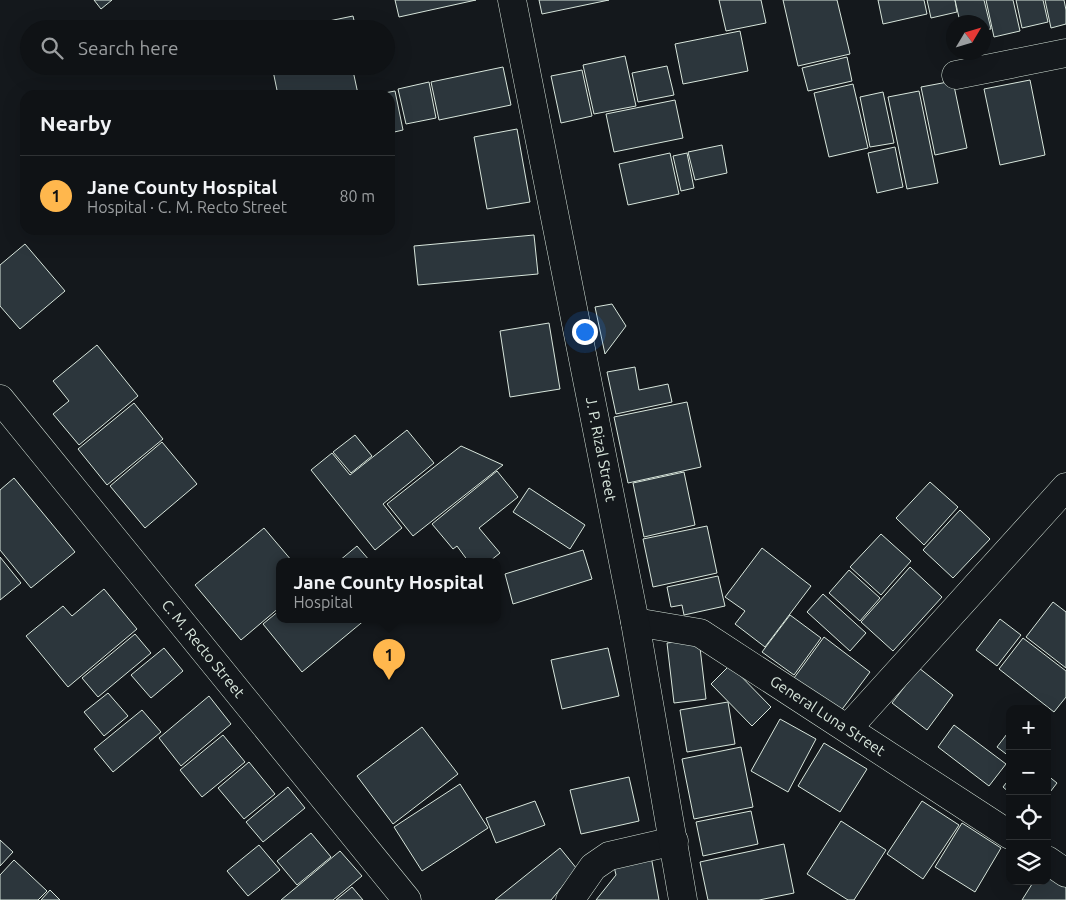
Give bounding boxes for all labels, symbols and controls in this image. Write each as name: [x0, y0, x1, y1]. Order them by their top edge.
north arrow: [946, 15, 991, 60]
search box: [20, 20, 395, 75]
icon: search: [38, 34, 66, 62]
text: Search here: [78, 37, 178, 59]
text: Nearby: [40, 111, 111, 135]
text: Jane County Hospital: [87, 176, 277, 198]
text: 1: [51, 187, 61, 205]
text: 80 m: [339, 187, 375, 205]
text: Hospital · C. M. Recto Street: [87, 198, 287, 216]
your location: [572, 319, 598, 345]
street label: J. P. Rizal Street: [583, 395, 620, 503]
popup: [276, 558, 501, 623]
text: Jane County Hospital: [293, 571, 484, 593]
text: Hospital: [293, 593, 353, 611]
street label: C. M. Recto Street: [159, 596, 248, 701]
pin: 1: [373, 639, 405, 680]
street label: General Luna Street: [767, 672, 888, 759]
map controls: [1006, 705, 1051, 885]
button: +: [1006, 705, 1051, 750]
button: −: [1006, 750, 1051, 795]
button: locate: [1006, 795, 1051, 840]
button: layers: [1006, 840, 1051, 885]

